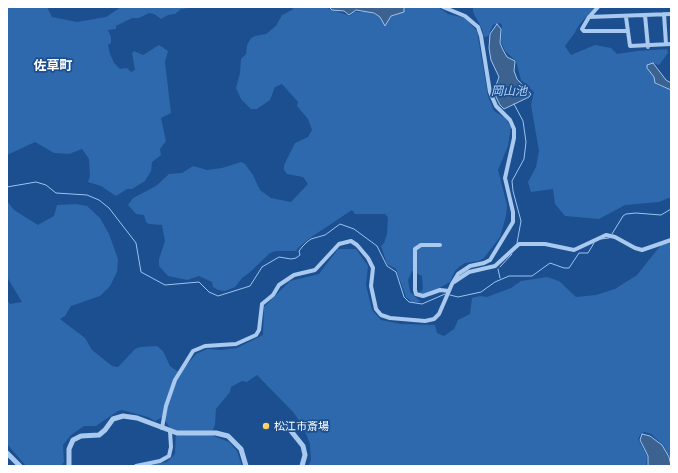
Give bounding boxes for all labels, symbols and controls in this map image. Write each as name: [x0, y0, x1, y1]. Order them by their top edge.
district label: 佐草町: [34, 58, 72, 74]
water label: 岡山池: [491, 84, 527, 98]
place label: 松江市斎場: [274, 419, 329, 433]
marker: 松江市斎場: [261, 421, 271, 431]

